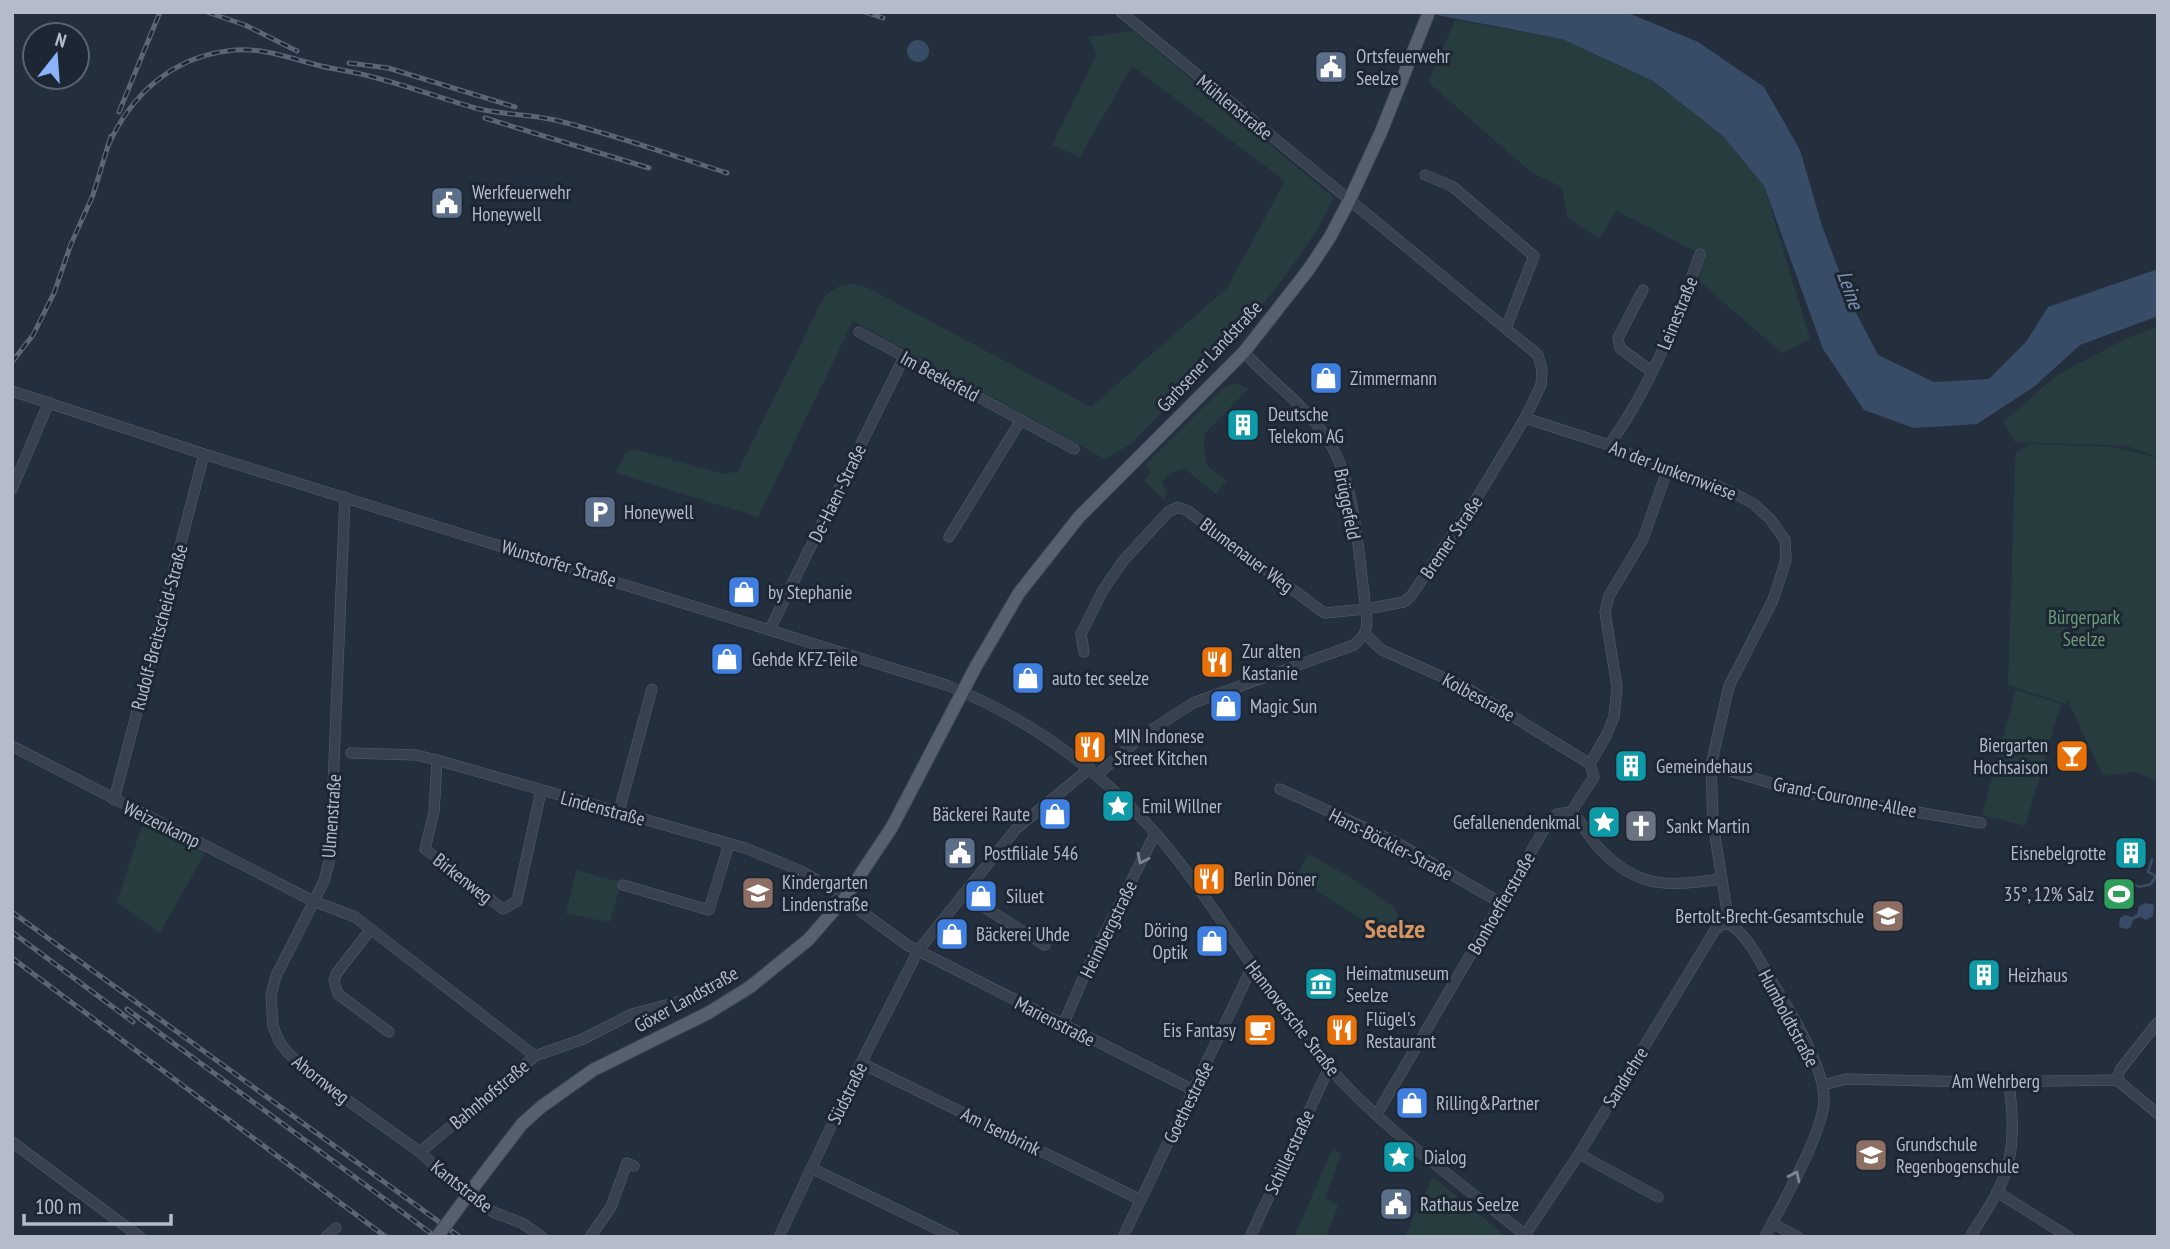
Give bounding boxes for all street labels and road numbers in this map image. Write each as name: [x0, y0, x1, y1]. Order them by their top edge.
street label: Mühlenstraße: [1192, 69, 1278, 145]
street label: Leinestraße: [1651, 273, 1703, 353]
street label: Garbsener Landstraße: [1151, 295, 1267, 417]
street label: Im Beekefeld: [897, 345, 983, 407]
street label: An der Junkernwiese: [1606, 435, 1740, 505]
street label: De-Haen-Straße: [803, 440, 871, 546]
street label: Brüggefeld: [1329, 466, 1367, 542]
street label: Bremer Straße: [1415, 491, 1488, 583]
street label: Blumenauer Weg: [1196, 512, 1298, 598]
street label: Wunstorfer Straße: [499, 534, 619, 592]
street label: Rudolf-Breitscheid-Straße: [125, 541, 193, 712]
street label: Kolbestraße: [1439, 667, 1519, 727]
street label: Grand-Couronne-Allee: [1771, 771, 1919, 823]
street label: Ulmenstraße: [316, 773, 346, 859]
street label: Lindenstraße: [558, 785, 648, 831]
street label: Weizenkamp: [120, 795, 204, 853]
street label: Hans-Böckler-Straße: [1325, 803, 1457, 886]
street label: Birkenweg: [429, 847, 497, 909]
street label: Bonhoefferstraße: [1462, 847, 1540, 958]
street label: Heimbergstraße: [1074, 876, 1142, 982]
street label: Hannoversche Straße: [1241, 956, 1346, 1081]
street label: Göxer Landstraße: [630, 961, 742, 1037]
street label: Humboldtstraße: [1753, 965, 1825, 1071]
street label: Marienstraße: [1011, 991, 1099, 1051]
street label: Sandrehre: [1597, 1042, 1653, 1112]
street label: Ahornweg: [288, 1049, 354, 1109]
street label: Bahnhofstraße: [444, 1054, 534, 1134]
street label: Goethestraße: [1158, 1057, 1218, 1147]
street label: Südstraße: [822, 1058, 872, 1128]
street label: Am Wehrberg: [1952, 1069, 2040, 1093]
street label: Am Isenbrink: [957, 1101, 1045, 1161]
street label: Schillerstraße: [1259, 1106, 1319, 1198]
street label: Kantstraße: [426, 1154, 498, 1218]

